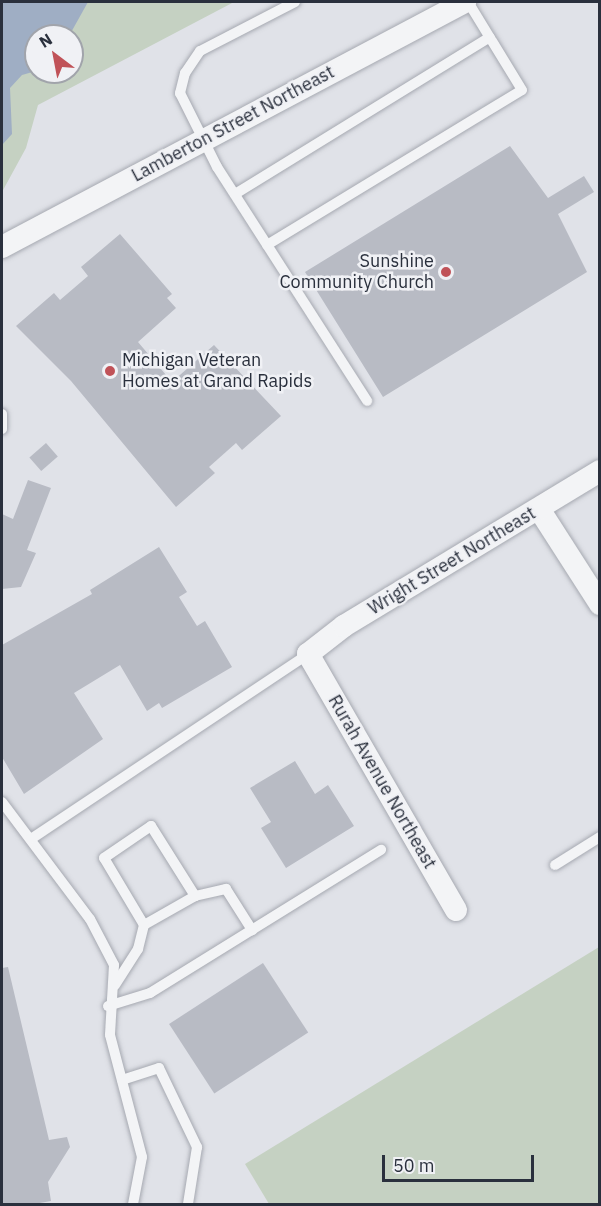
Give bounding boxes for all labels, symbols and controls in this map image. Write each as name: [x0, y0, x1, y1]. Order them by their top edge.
north arrow: [24, 24, 84, 84]
text: N: [35, 29, 56, 52]
street label: Lamberton Street Northeast: [128, 61, 338, 187]
place label: Sunshine Community Church: [279, 251, 434, 294]
marker: Sunshine Community Church: [439, 265, 453, 279]
place label: Michigan Veteran Homes at Grand Rapids: [122, 350, 312, 392]
marker: Michigan Veteran Homes at Grand Rapids: [103, 364, 117, 378]
street label: Wright Street Northeast: [364, 502, 540, 620]
street label: Rurah Avenue Northeast: [323, 691, 441, 873]
scale bar: [385, 1143, 536, 1181]
text: 50 m: [393, 1154, 435, 1177]

